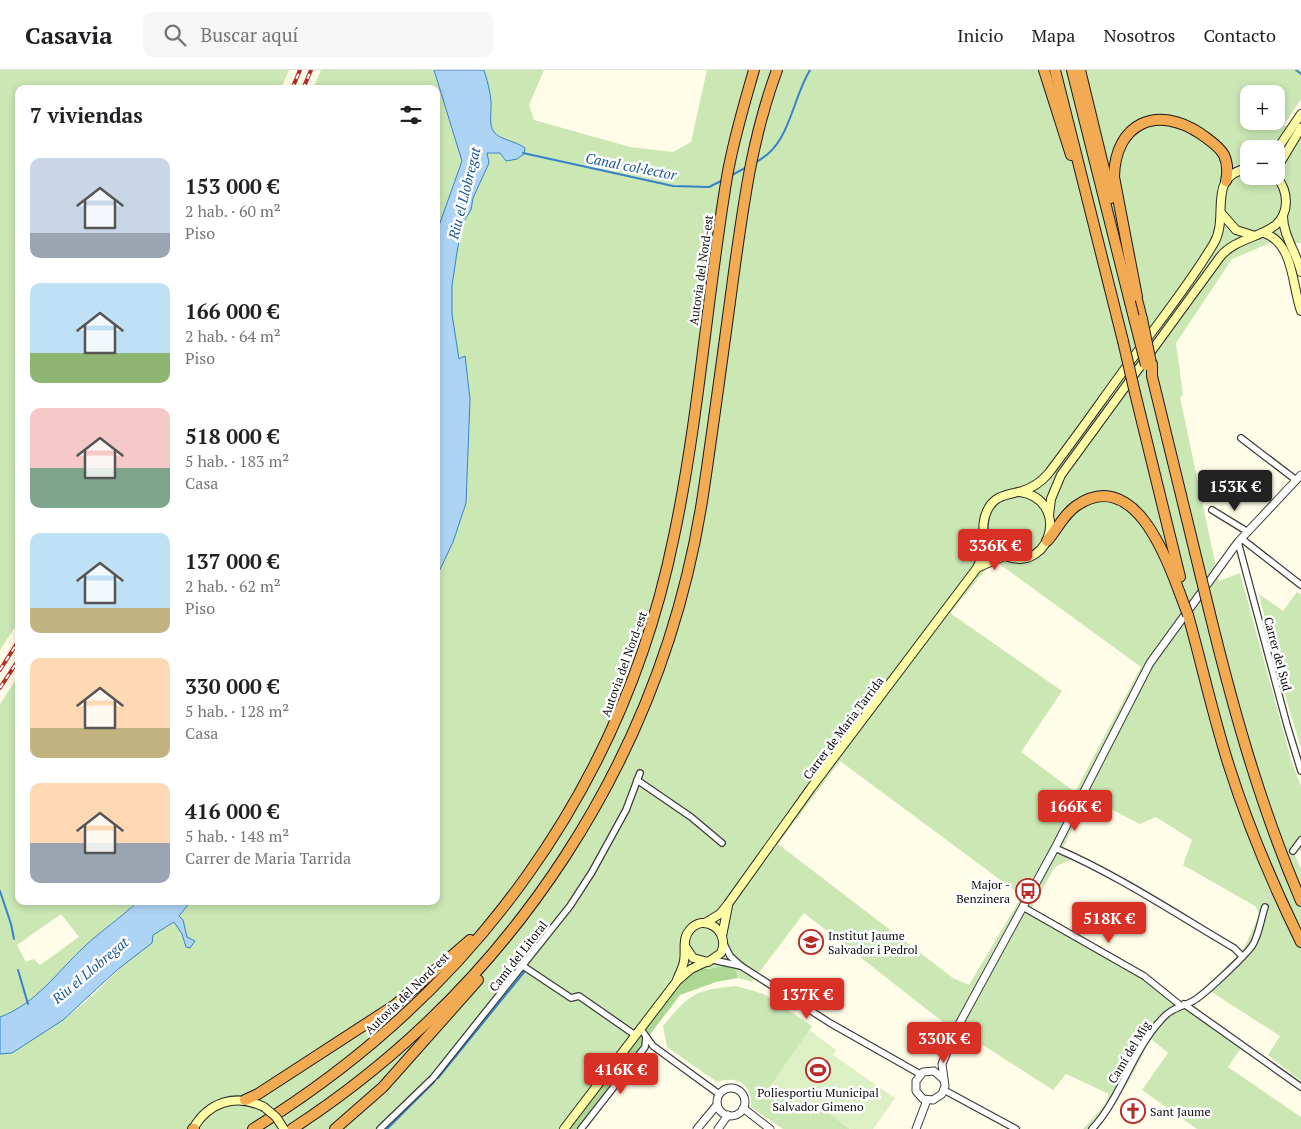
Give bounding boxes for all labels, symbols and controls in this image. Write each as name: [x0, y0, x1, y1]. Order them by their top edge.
search box: [143, 12, 493, 57]
text: Casavia: [25, 19, 113, 51]
icon: search: [161, 21, 189, 49]
text: Buscar aquí: [201, 22, 298, 47]
text: Inicio: [957, 23, 1003, 47]
text: Mapa: [1031, 23, 1075, 47]
text: Nosotros: [1103, 23, 1175, 47]
text: Contacto: [1203, 23, 1276, 47]
map controls: [1240, 85, 1285, 185]
button: +: [1240, 85, 1285, 130]
text: 7 viviendas: [30, 101, 143, 129]
icon: filters: [397, 101, 425, 129]
button: −: [1240, 140, 1285, 185]
water label: Riu el Llobregat: [443, 145, 485, 242]
water label: Canal col·lector: [584, 148, 679, 184]
text: 153 000 €: [185, 172, 279, 200]
icon: home: [70, 178, 130, 238]
text: 2 hab. · 60 m²: [185, 200, 281, 222]
street label: Autovia del Nord-est: [686, 213, 716, 326]
text: Piso: [185, 222, 215, 244]
text: 166 000 €: [185, 297, 279, 325]
icon: home: [70, 303, 130, 363]
text: 2 hab. · 64 m²: [185, 325, 281, 347]
text: Piso: [185, 347, 215, 369]
text: 518 000 €: [185, 422, 279, 450]
icon: home: [70, 428, 130, 488]
text: 5 hab. · 183 m²: [185, 450, 289, 472]
pin: 153K €: [1194, 470, 1276, 512]
text: Casa: [185, 472, 218, 494]
text: 153K €: [1209, 475, 1261, 497]
pin: 336K €: [954, 528, 1036, 571]
text: 336K €: [969, 534, 1021, 556]
text: 137 000 €: [185, 547, 279, 575]
icon: home: [70, 553, 130, 613]
text: 2 hab. · 62 m²: [185, 575, 281, 597]
text: Piso: [185, 597, 215, 619]
street label: Autovia del Nord-est: [598, 609, 650, 719]
street label: Carrer del Sud: [1261, 615, 1295, 693]
text: 330 000 €: [185, 672, 279, 700]
street label: Carrer de Maria Tarrida: [800, 674, 886, 782]
icon: home: [70, 678, 130, 738]
text: 5 hab. · 128 m²: [185, 700, 289, 722]
text: Casa: [185, 722, 218, 744]
pin: 166K €: [1034, 790, 1116, 832]
text: 166K €: [1049, 795, 1101, 817]
text: 416 000 €: [185, 797, 279, 825]
icon: home: [70, 803, 130, 863]
text: 5 hab. · 148 m²: [185, 825, 289, 847]
text: Carrer de Maria Tarrida: [185, 847, 351, 869]
place label: Major - Benzinera: [956, 877, 1010, 906]
bus stop icon: Major - Benzinera: [1015, 878, 1041, 904]
pin: 518K €: [1068, 902, 1150, 944]
text: 518K €: [1083, 907, 1135, 929]
street label: Camí del Litoral: [486, 917, 550, 994]
place label: Institut Jaume Salvador i Pedrol: [828, 928, 918, 957]
school or university icon: Institut Jaume Salvador i Pedrol: [798, 929, 824, 955]
water label: Riu el Llobregat: [47, 932, 132, 1008]
street label: Autovia del Nord-est: [362, 949, 453, 1037]
pin: 137K €: [766, 978, 848, 1020]
text: 137K €: [781, 983, 833, 1005]
street label: Camí del Mig: [1104, 1017, 1154, 1086]
pin: 330K €: [903, 1022, 985, 1064]
text: 330K €: [918, 1027, 970, 1049]
pin: 416K €: [580, 1052, 662, 1095]
sports icon: Poliesportiu Municipal Salvador Gimeno: [805, 1057, 831, 1083]
text: 416K €: [595, 1058, 647, 1080]
place label: Poliesportiu Municipal Salvador Gimeno: [757, 1085, 879, 1114]
church icon: Sant Jaume: [1120, 1098, 1146, 1124]
place label: Sant Jaume: [1150, 1104, 1210, 1119]

